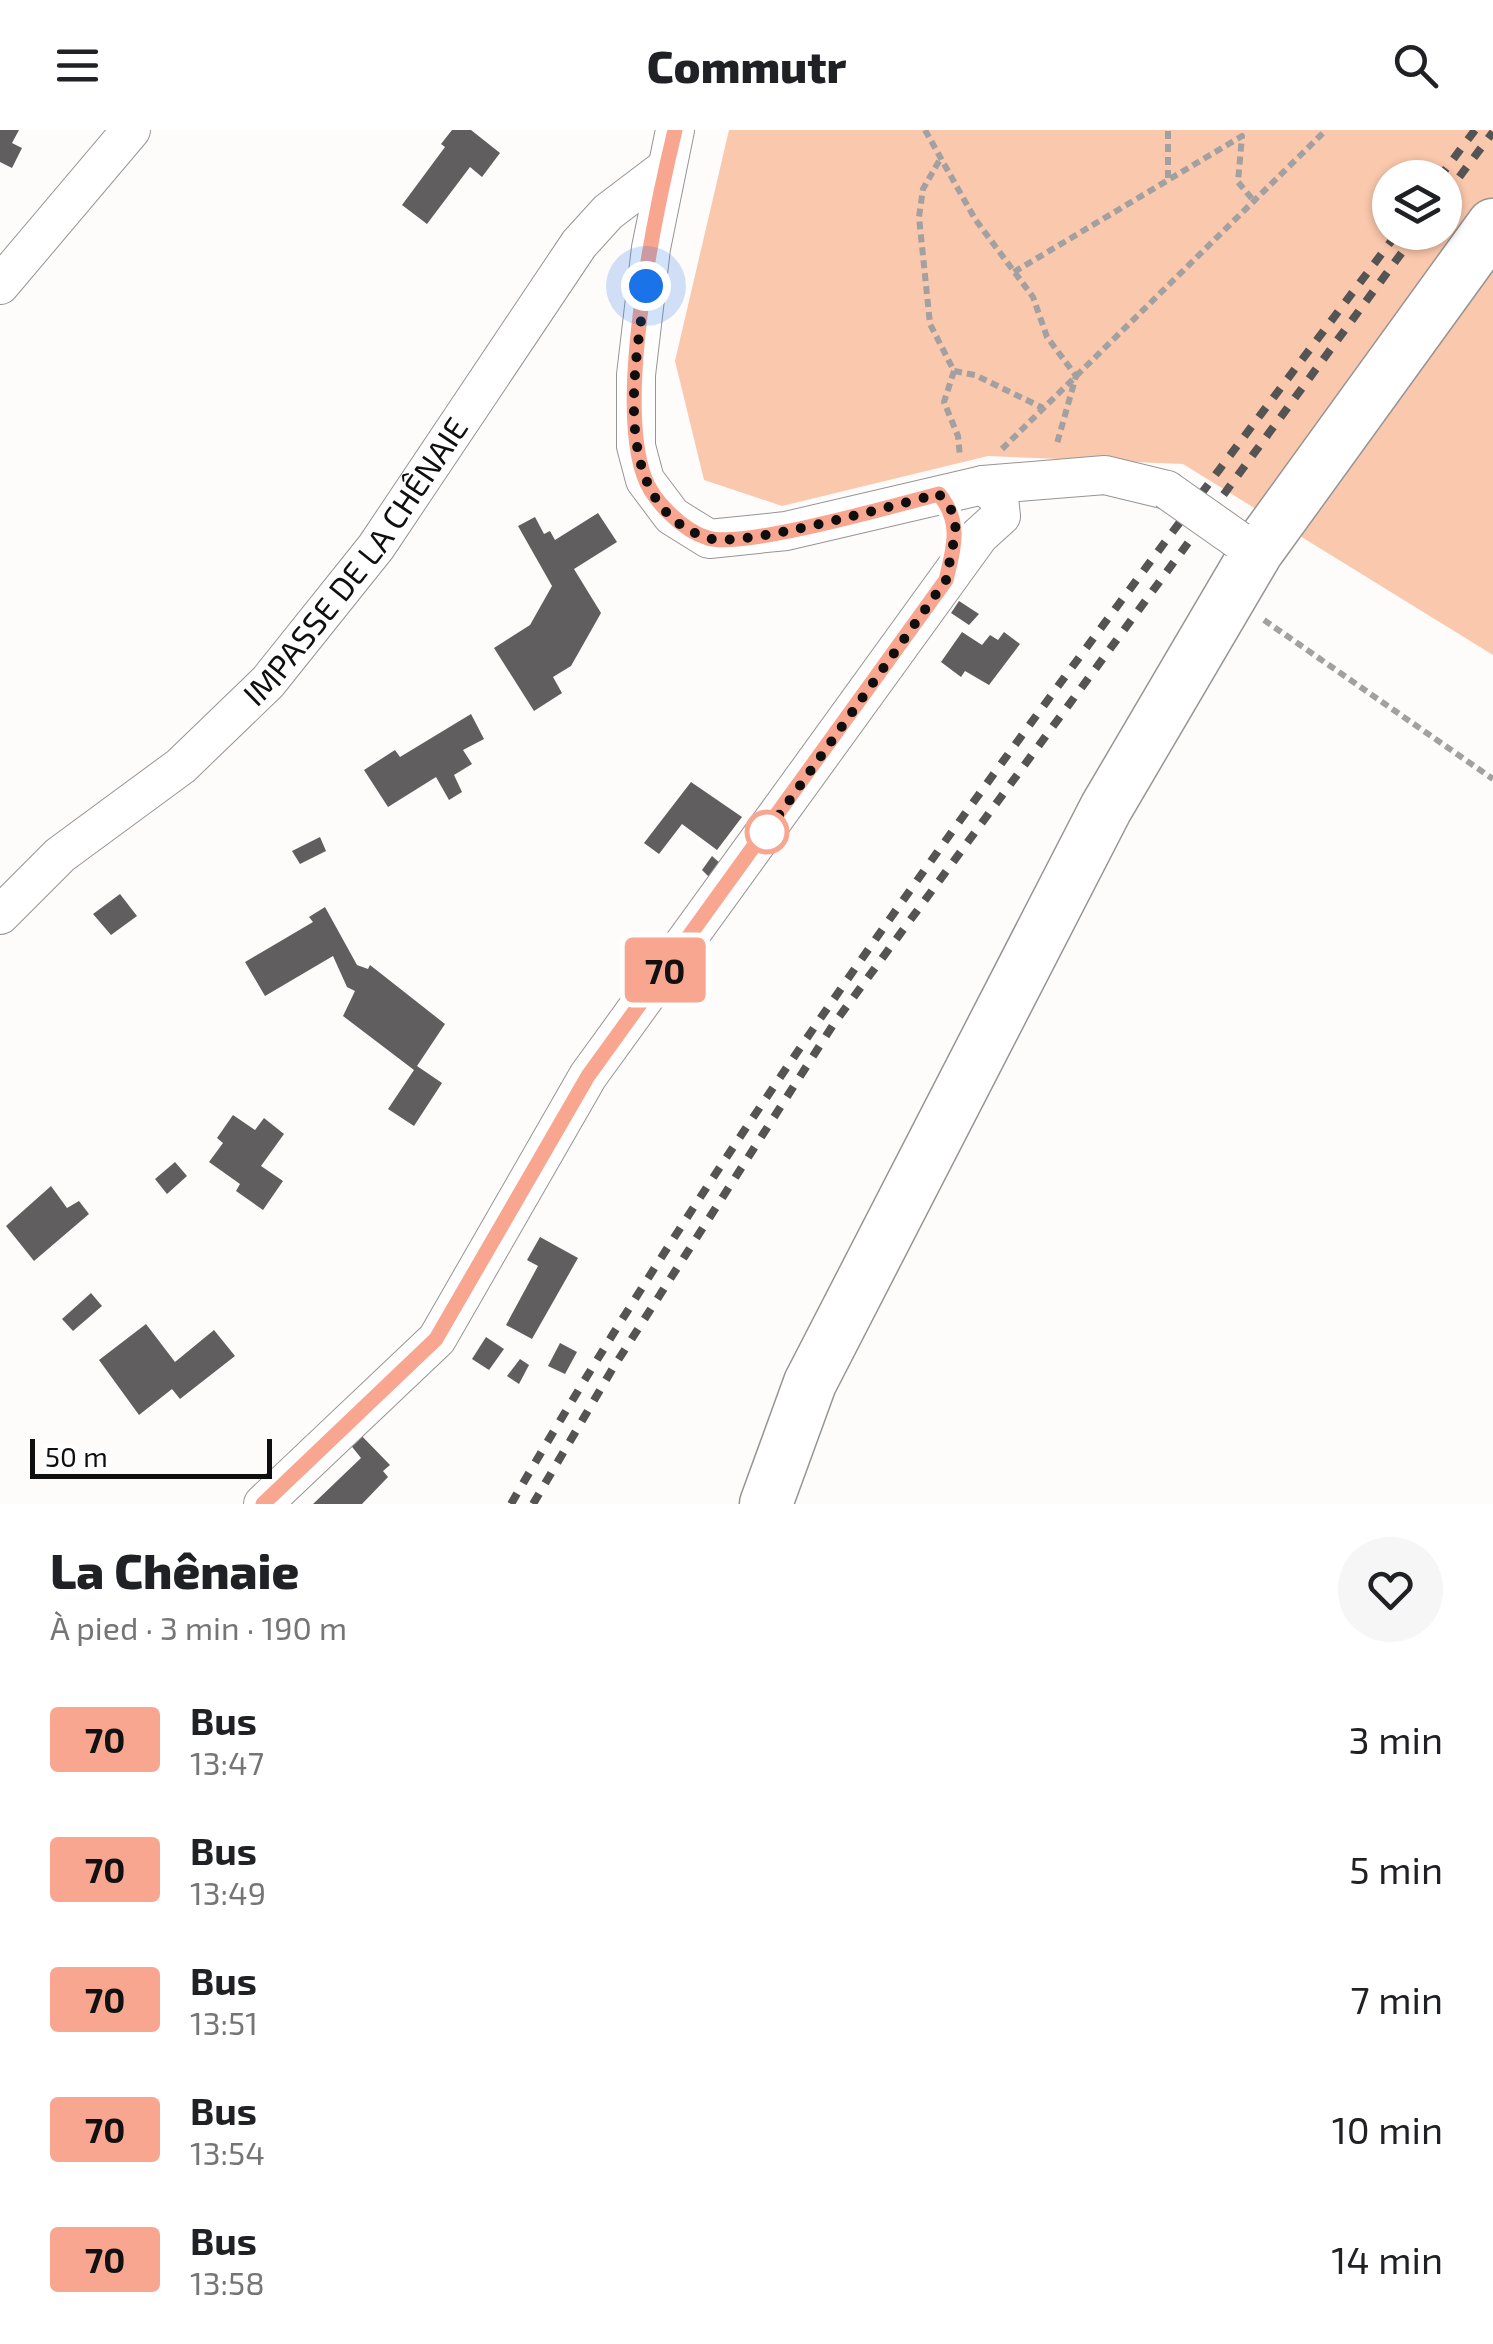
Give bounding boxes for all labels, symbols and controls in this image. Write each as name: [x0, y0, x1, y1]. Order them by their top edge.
icon: menu: [50, 38, 105, 93]
text: Commutr: [647, 38, 846, 92]
icon: search: [1388, 38, 1443, 93]
map controls: [1372, 160, 1462, 250]
button: layers: [1372, 160, 1462, 250]
your location: [621, 261, 671, 311]
street label: IMPASSE DE LA CHÊNAIE: [235, 410, 474, 712]
unlabelled marker: [746, 811, 788, 853]
line badge: 70: [620, 938, 710, 1002]
text: 70: [645, 949, 685, 991]
scale bar: [30, 1434, 272, 1478]
text: 50 m: [45, 1439, 108, 1473]
button: heart: [1338, 1537, 1443, 1642]
text: La Chênaie: [50, 1541, 299, 1599]
text: À pied · 3 min · 190 m: [50, 1608, 347, 1646]
text: Bus: [190, 1697, 257, 1743]
text: 3 min: [1349, 1716, 1443, 1762]
text: 70: [85, 1718, 125, 1760]
text: 13:47: [190, 1743, 264, 1781]
text: Bus: [190, 1827, 257, 1873]
text: 5 min: [1349, 1846, 1443, 1892]
text: 70: [85, 1848, 125, 1890]
text: 13:49: [190, 1873, 266, 1911]
text: Bus: [190, 1957, 257, 2003]
text: 7 min: [1350, 1976, 1443, 2022]
text: 70: [85, 1978, 125, 2020]
text: 13:51: [190, 2003, 258, 2041]
text: Bus: [190, 2087, 257, 2133]
text: 10 min: [1332, 2106, 1443, 2152]
text: 70: [85, 2108, 125, 2150]
text: 13:54: [190, 2133, 265, 2171]
text: Bus: [190, 2217, 257, 2263]
text: 14 min: [1331, 2236, 1443, 2282]
text: 70: [85, 2238, 125, 2280]
text: 13:58: [190, 2263, 265, 2301]

